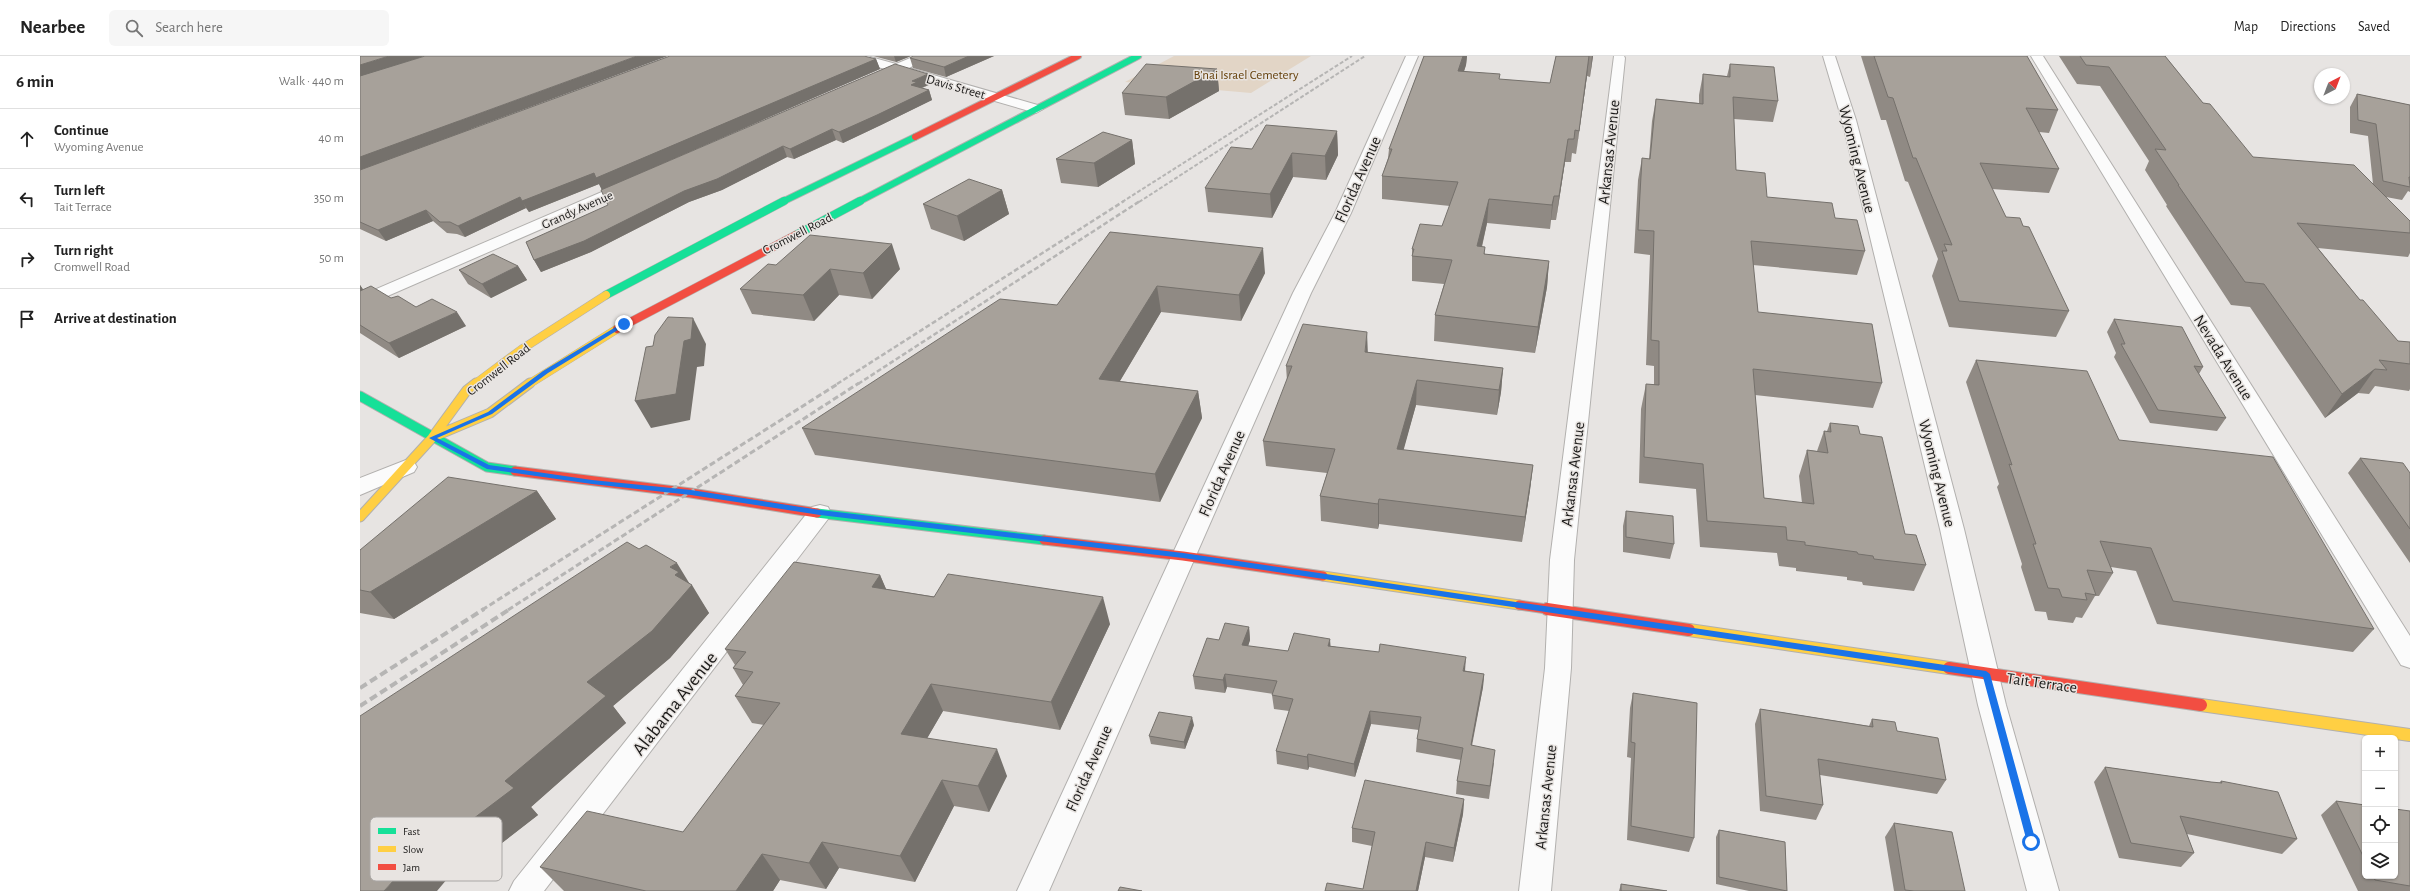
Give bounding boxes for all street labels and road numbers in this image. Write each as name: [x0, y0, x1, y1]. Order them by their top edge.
street label: Davis Street: [925, 73, 986, 102]
street label: Arkansas Avenue: [1596, 99, 1622, 205]
street label: Wyoming Avenue: [1835, 104, 1878, 215]
street label: Florida Avenue: [1332, 134, 1384, 225]
street label: Grandy Avenue: [540, 189, 615, 232]
street label: Cromwell Road: [761, 211, 835, 257]
street label: Nevada Avenue: [2191, 312, 2256, 403]
street label: Cromwell Road: [465, 341, 533, 399]
street label: Wyoming Avenue: [1915, 418, 1958, 529]
street label: Arkansas Avenue: [1559, 421, 1587, 527]
street label: Florida Avenue: [1196, 428, 1248, 519]
street label: Alabama Avenue: [629, 649, 721, 759]
street label: Tait Terrace: [2006, 670, 2078, 696]
street label: Florida Avenue: [1063, 723, 1115, 814]
street label: Arkansas Avenue: [1533, 744, 1559, 850]

